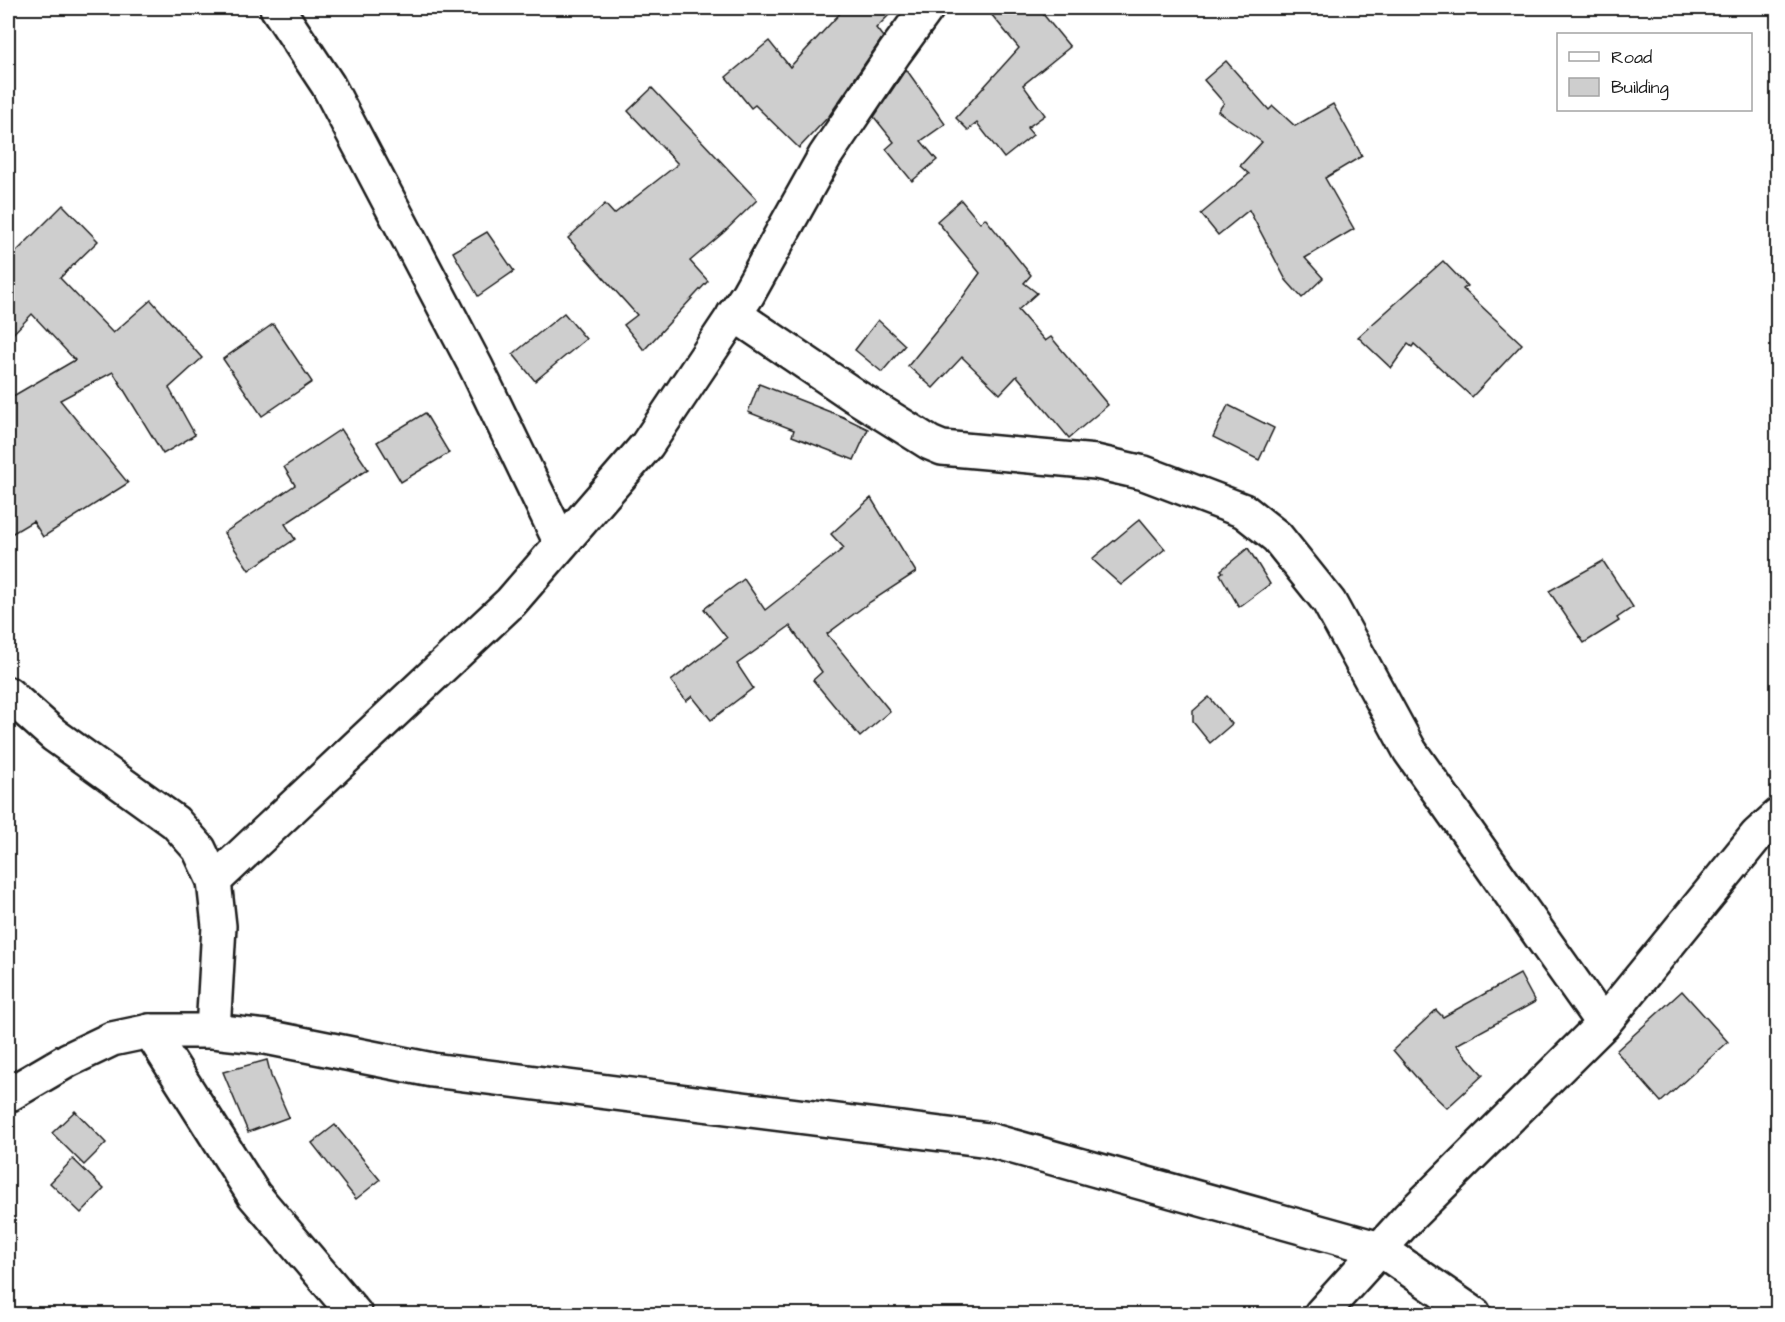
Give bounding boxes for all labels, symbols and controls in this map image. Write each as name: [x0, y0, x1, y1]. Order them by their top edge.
legend: [1557, 33, 1752, 111]
text: Road: [1611, 45, 1652, 70]
text: Building: [1611, 75, 1669, 101]

